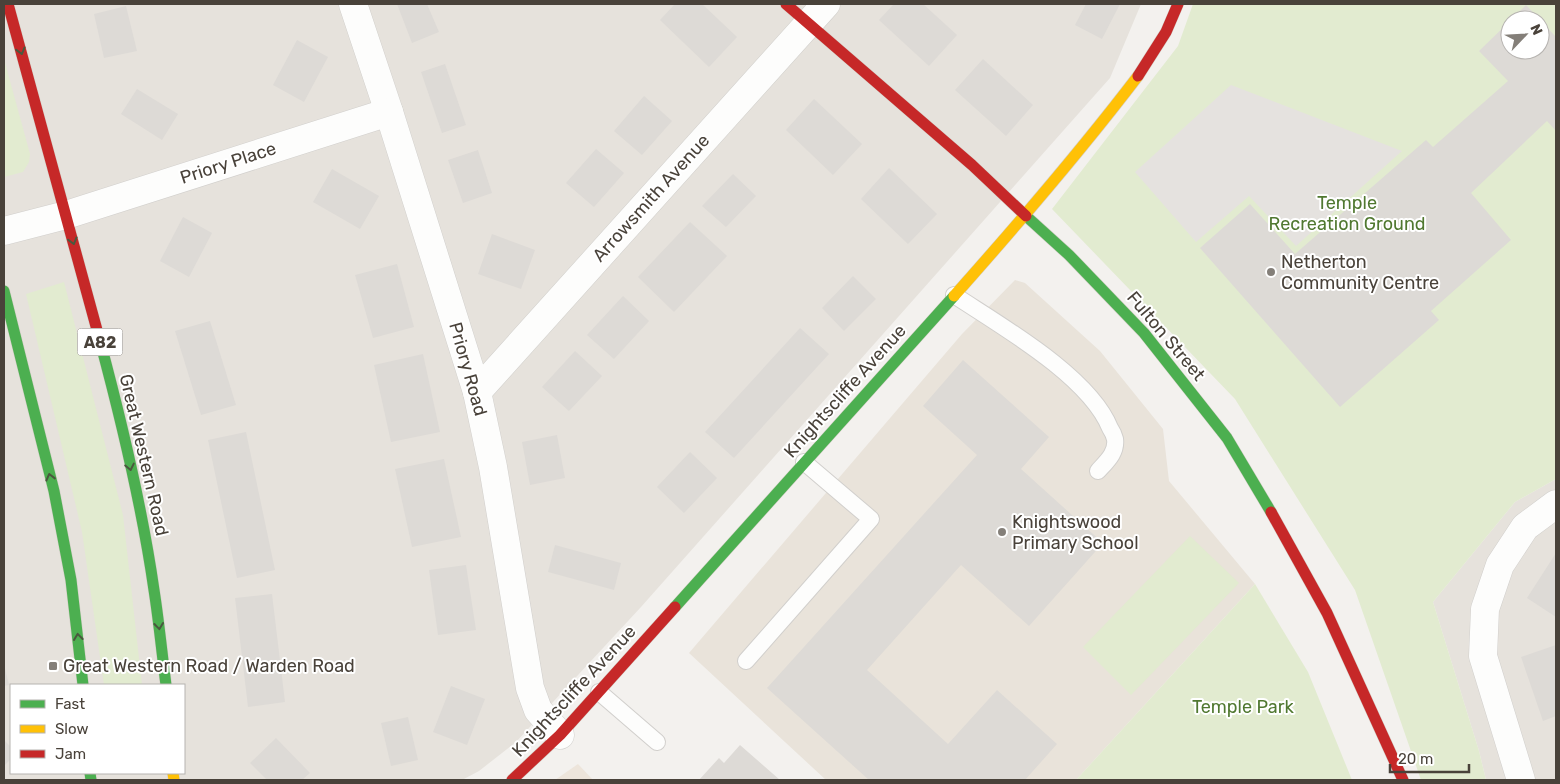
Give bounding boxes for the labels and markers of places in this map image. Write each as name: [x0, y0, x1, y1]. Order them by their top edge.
place label: Netherton Community Centre: [1281, 251, 1439, 294]
marker: Netherton Community Centre: [1265, 266, 1277, 278]
place label: Knightswood Primary School: [1012, 511, 1139, 554]
marker: Knightswood Primary School: [996, 526, 1008, 538]
place label: Great Western Road / Warden Road: [63, 655, 355, 677]
marker: Great Western Road / Warden Road: [47, 660, 59, 672]

